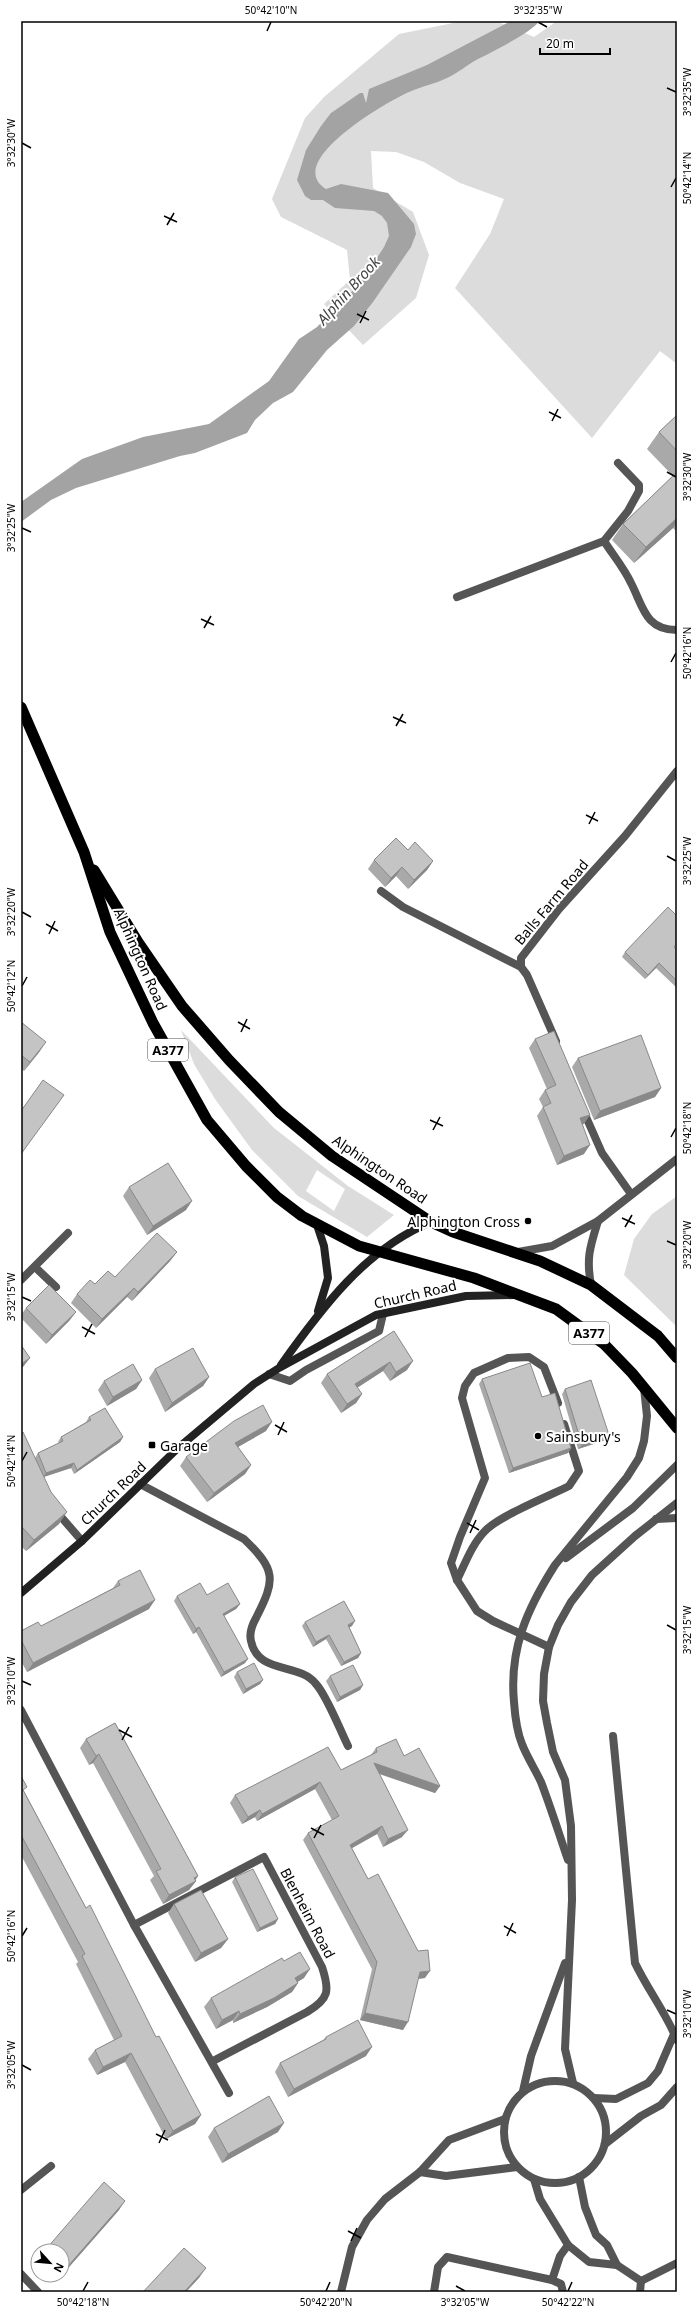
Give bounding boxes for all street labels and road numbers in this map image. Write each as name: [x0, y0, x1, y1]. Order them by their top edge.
street label: Balls Farm Road: [510, 855, 592, 949]
street label: Alphington Road: [110, 905, 172, 1013]
road number: A377: [148, 1039, 188, 1061]
street label: Alphington Road: [329, 1130, 431, 1208]
street label: Church Road: [372, 1275, 458, 1313]
road number: A377: [569, 1322, 609, 1344]
street label: Church Road: [76, 1457, 150, 1529]
street label: Blenheim Road: [276, 1864, 340, 1962]

